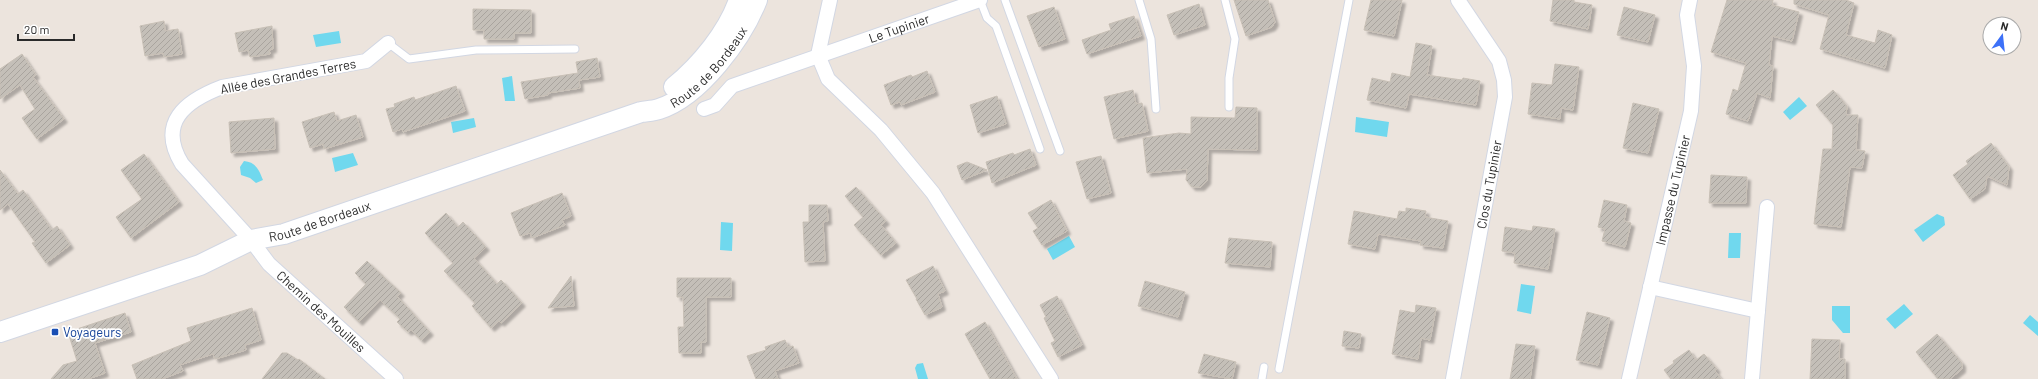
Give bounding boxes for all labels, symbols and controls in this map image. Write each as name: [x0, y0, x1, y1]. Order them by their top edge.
street label: Le Tupinier: [867, 10, 932, 46]
scale bar: [18, 16, 74, 42]
north arrow: [1982, 16, 2022, 56]
text: N: [1999, 19, 2010, 33]
text: 20 m: [24, 22, 50, 36]
street label: Route de Bordeaux: [667, 23, 750, 111]
street label: Allée des Grandes Terres: [219, 55, 357, 97]
street label: Impasse du Tupinier: [1652, 133, 1693, 247]
street label: Clos du Tupinier: [1473, 138, 1505, 230]
street label: Route de Bordeaux: [267, 197, 373, 245]
street label: Chemin des Mouilles: [274, 267, 369, 355]
place label: Voyageurs: [63, 324, 121, 340]
marker: Voyageurs: [50, 327, 60, 337]

